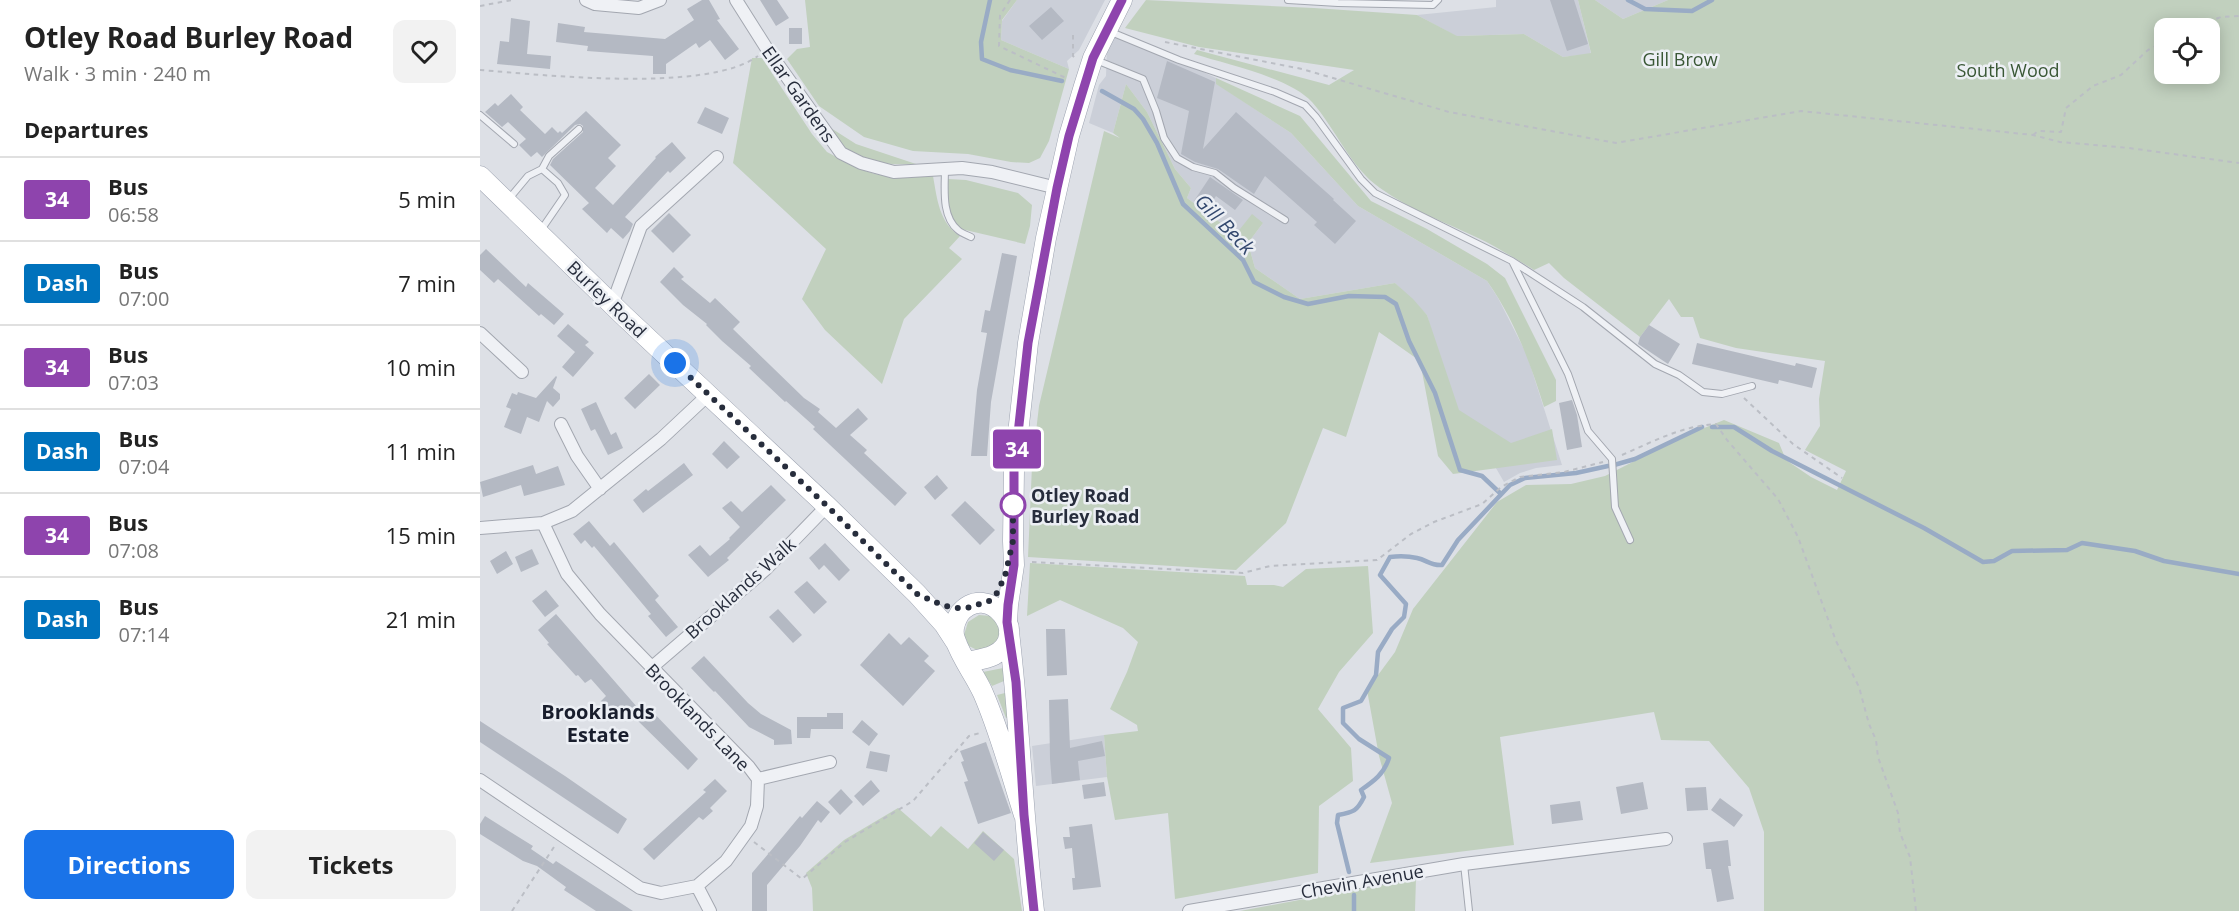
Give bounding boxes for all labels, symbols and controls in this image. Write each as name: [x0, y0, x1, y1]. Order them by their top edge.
text: Otley Road Burley Road: [24, 18, 353, 56]
map controls: [2154, 18, 2220, 84]
button: locate: [2154, 18, 2220, 84]
button: heart: [393, 20, 456, 83]
street label: Ellar Gardens: [757, 41, 841, 147]
park label: Gill Brow: [1642, 47, 1718, 71]
park label: South Wood: [1956, 58, 2060, 82]
text: Walk · 3 min · 240 m: [24, 60, 211, 87]
text: Departures: [24, 114, 148, 144]
text: Bus: [108, 171, 148, 201]
text: 5 min: [398, 184, 456, 214]
text: 34: [45, 185, 69, 213]
water label: Gill Beck: [1189, 188, 1262, 261]
text: 06:58: [108, 201, 159, 228]
text: Bus: [118, 255, 159, 285]
street label: Burley Road: [562, 255, 652, 343]
text: 7 min: [398, 268, 456, 298]
text: Dash: [36, 269, 88, 297]
text: 07:00: [118, 285, 169, 312]
text: Bus: [108, 339, 148, 369]
your location: [660, 348, 690, 378]
text: 10 min: [386, 352, 456, 382]
text: 34: [45, 353, 69, 381]
text: 07:03: [108, 369, 159, 396]
text: Bus: [118, 423, 159, 453]
line badge: 34: [990, 430, 1044, 468]
text: 34: [1005, 435, 1029, 463]
text: 11 min: [386, 436, 456, 466]
text: Dash: [36, 437, 88, 465]
text: 07:04: [118, 453, 169, 480]
place label: Otley Road Burley Road: [1031, 483, 1139, 528]
marker: Otley Road Burley Road: [1000, 492, 1026, 518]
text: Bus: [108, 507, 148, 537]
text: 15 min: [386, 520, 456, 550]
text: 34: [45, 521, 69, 549]
street label: Brooklands Walk: [680, 532, 801, 644]
text: 07:08: [108, 537, 159, 564]
text: Bus: [118, 591, 159, 621]
text: 21 min: [386, 604, 456, 634]
text: Dash: [36, 605, 88, 633]
text: 07:14: [118, 621, 169, 648]
street label: Brooklands Lane: [641, 658, 755, 776]
district label: Brooklands Estate: [541, 698, 655, 748]
button: Directions: [24, 830, 234, 899]
button: Tickets: [246, 830, 456, 899]
street label: Chevin Avenue: [1299, 858, 1425, 904]

